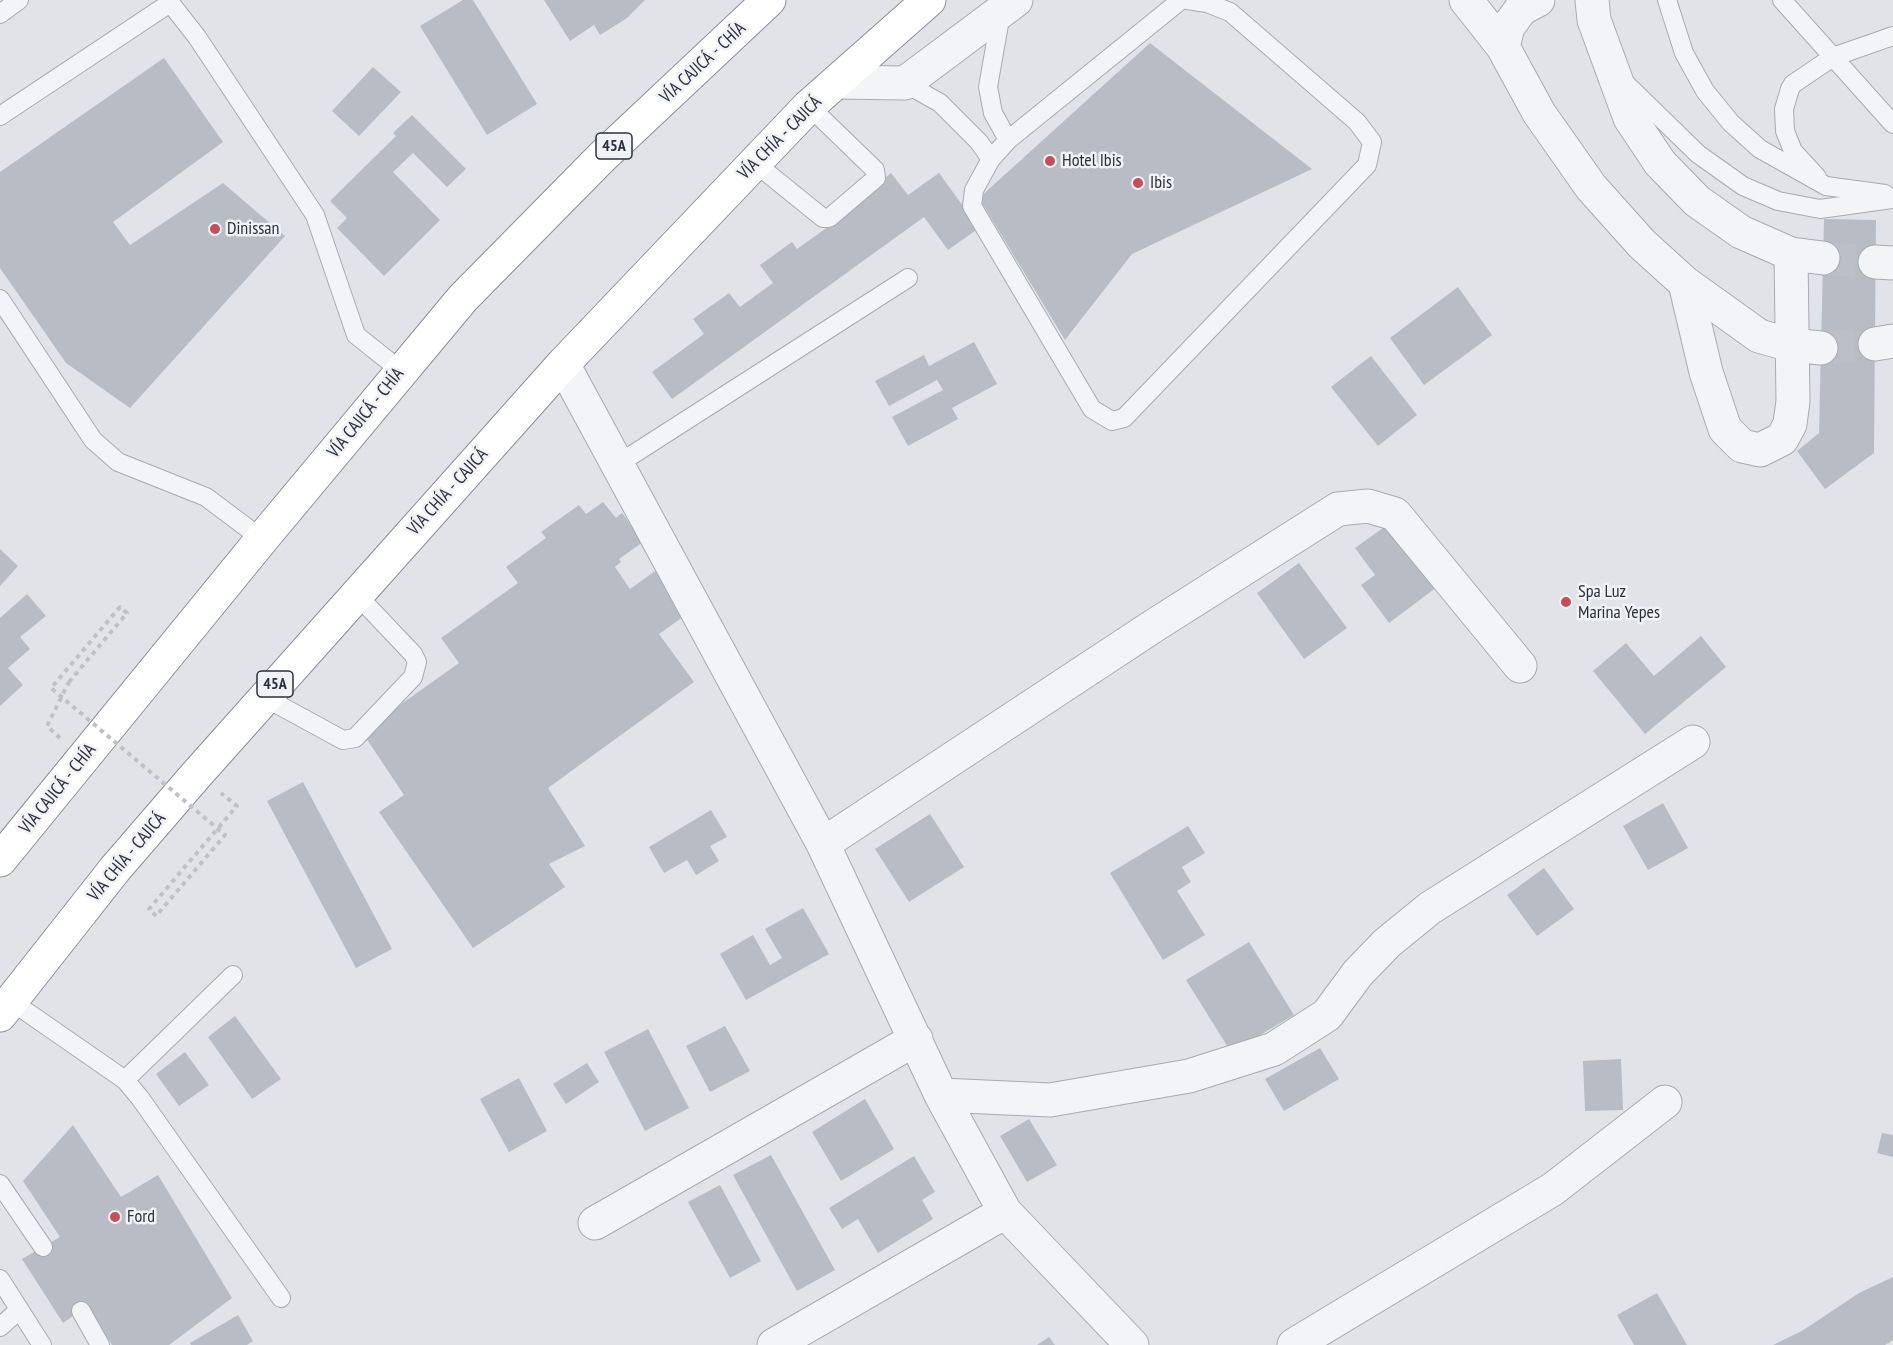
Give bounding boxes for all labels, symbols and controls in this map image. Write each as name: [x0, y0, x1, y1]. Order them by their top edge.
street label: VÍA CAJICÁ - CHÍA: [656, 18, 750, 108]
street label: VÍA CHÍA - CAJICÁ: [734, 92, 826, 184]
road number: 45A: [596, 133, 632, 159]
place label: Hotel Ibis: [1062, 150, 1122, 172]
marker: Hotel Ibis: [1043, 154, 1057, 168]
place label: Ibis: [1150, 172, 1172, 194]
marker: Ibis: [1131, 176, 1145, 190]
place label: Dinissan: [227, 218, 279, 240]
marker: Dinissan: [208, 222, 222, 236]
street label: VÍA CAJICÁ - CHÍA: [323, 364, 409, 462]
street label: VÍA CHÍA - CAJICÁ: [403, 444, 493, 540]
place label: Spa Luz Marina Yepes: [1578, 581, 1660, 624]
marker: Spa Luz Marina Yepes: [1559, 595, 1573, 609]
road number: 45A: [257, 671, 293, 697]
street label: VÍA CAJICÁ - CHÍA: [15, 740, 101, 838]
street label: VÍA CHÍA - CAJICÁ: [84, 808, 170, 906]
place label: Ford: [127, 1206, 155, 1228]
marker: Ford: [108, 1210, 122, 1224]

